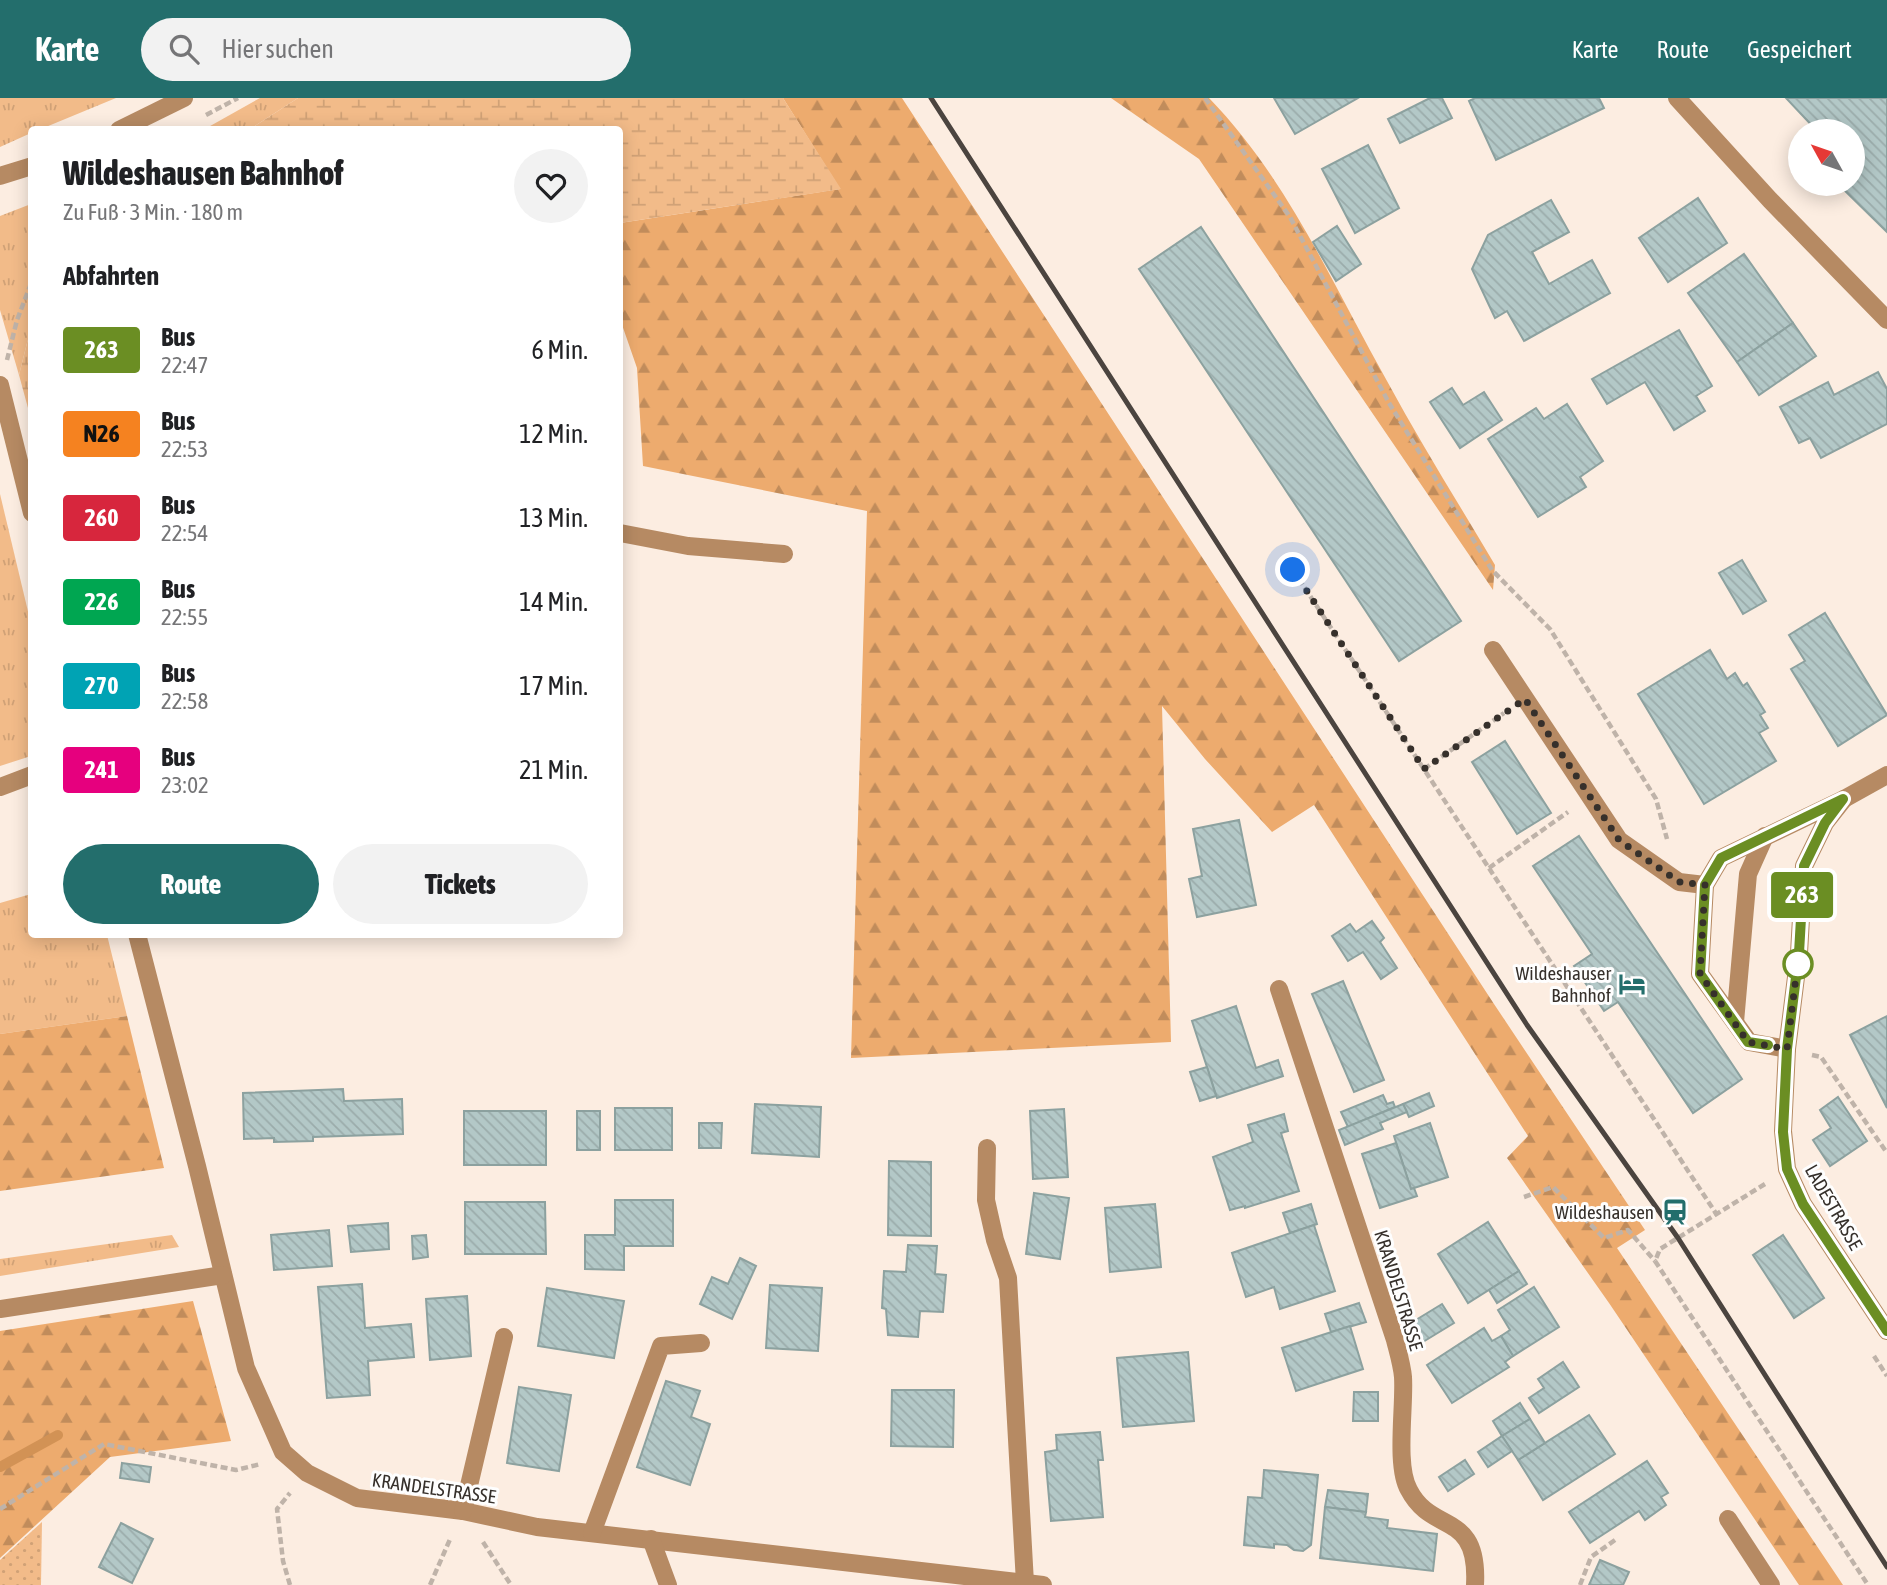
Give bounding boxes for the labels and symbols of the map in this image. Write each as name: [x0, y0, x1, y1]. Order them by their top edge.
north arrow: [1788, 119, 1866, 196]
your location: [1275, 552, 1310, 587]
line badge: 263: [1762, 872, 1842, 918]
unlabelled marker: [1783, 949, 1813, 979]
place label: Wildeshauser Bahnhof: [1516, 962, 1611, 1006]
hotel icon: Wildeshauser Bahnhof: [1617, 969, 1647, 999]
street label: LADESTRASSE: [1801, 1161, 1867, 1253]
station icon: Wildeshausen: [1660, 1197, 1690, 1227]
place label: Wildeshausen: [1555, 1201, 1654, 1223]
street label: KRANDELSTRASSE: [1370, 1227, 1428, 1353]
street label: KRANDELSTRASSE: [371, 1468, 497, 1508]

